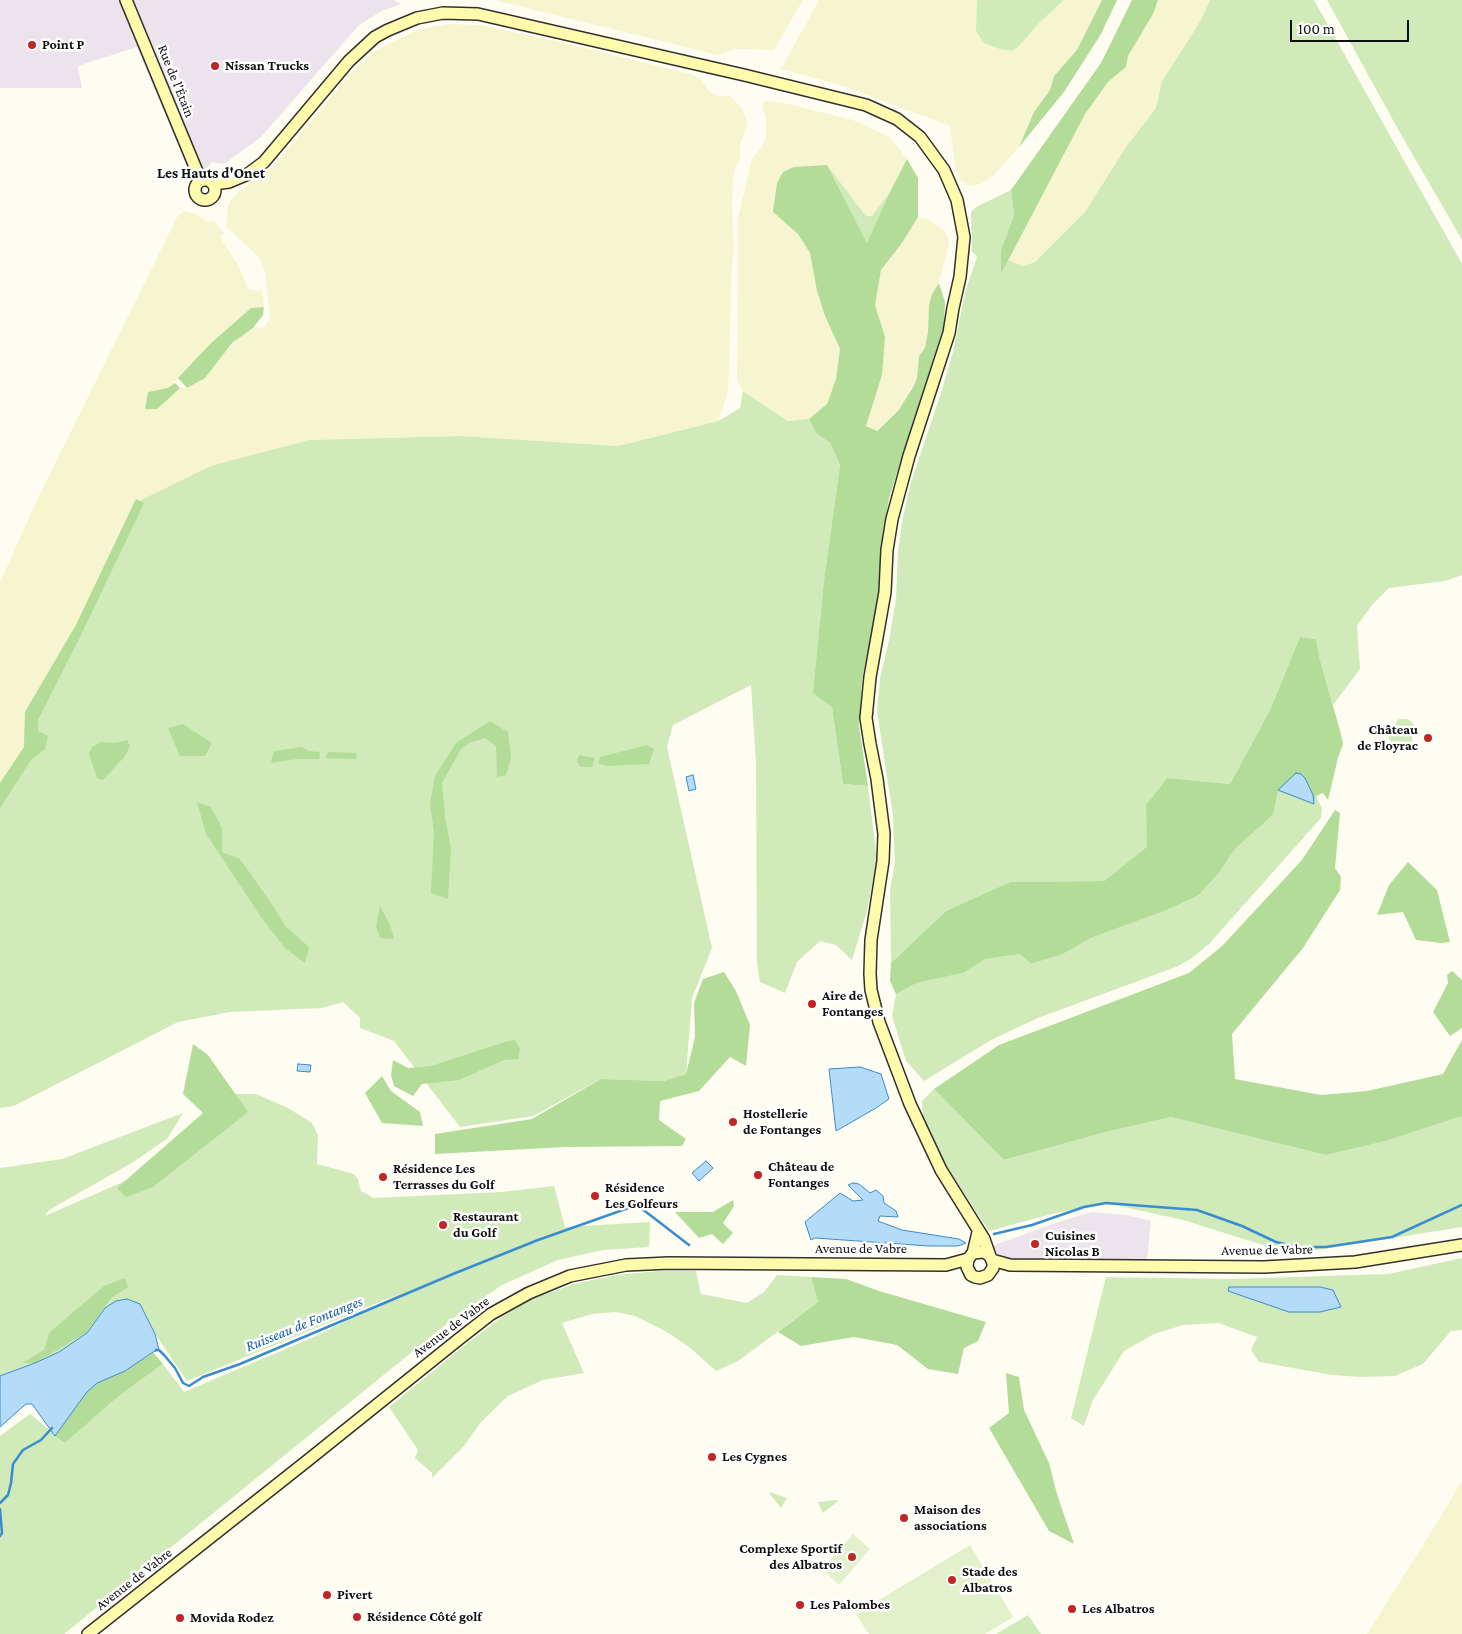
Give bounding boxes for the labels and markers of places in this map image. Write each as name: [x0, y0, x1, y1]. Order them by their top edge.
place label: Point P: [42, 37, 84, 53]
marker: Point P: [26, 39, 38, 51]
place label: Nissan Trucks: [225, 58, 309, 74]
marker: Nissan Trucks: [209, 60, 221, 72]
place label: Château de Floyrac: [1357, 722, 1418, 754]
marker: Château de Floyrac: [1422, 732, 1434, 744]
place label: Aire de Fontanges: [822, 988, 883, 1020]
marker: Aire de Fontanges: [806, 998, 818, 1010]
place label: Hostellerie de Fontanges: [743, 1106, 821, 1138]
marker: Hostellerie de Fontanges: [727, 1116, 739, 1128]
place label: Château de Fontanges: [768, 1159, 834, 1192]
place label: Résidence Les Terrasses du Golf: [393, 1161, 495, 1194]
marker: Château de Fontanges: [752, 1169, 764, 1181]
marker: Résidence Les Terrasses du Golf: [377, 1171, 389, 1183]
place label: Résidence Les Golfeurs: [605, 1180, 678, 1212]
marker: Résidence Les Golfeurs: [589, 1190, 601, 1202]
place label: Restaurant du Golf: [453, 1209, 518, 1242]
marker: Restaurant du Golf: [437, 1219, 449, 1231]
place label: Cuisines Nicolas B: [1045, 1228, 1100, 1260]
marker: Cuisines Nicolas B: [1029, 1238, 1041, 1250]
place label: Les Cygnes: [722, 1449, 787, 1465]
marker: Les Cygnes: [706, 1451, 718, 1463]
place label: Maison des associations: [914, 1502, 987, 1534]
marker: Maison des associations: [898, 1512, 910, 1524]
place label: Complexe Sportif des Albatros: [739, 1541, 842, 1574]
marker: Complexe Sportif des Albatros: [846, 1551, 858, 1563]
place label: Stade des Albatros: [962, 1564, 1018, 1596]
marker: Stade des Albatros: [946, 1574, 958, 1586]
place label: Pivert: [337, 1587, 373, 1603]
marker: Pivert: [321, 1589, 333, 1601]
place label: Les Palombes: [810, 1597, 890, 1613]
marker: Les Palombes: [794, 1599, 806, 1611]
place label: Les Albatros: [1082, 1601, 1155, 1617]
marker: Les Albatros: [1066, 1603, 1078, 1615]
place label: Résidence Côté golf: [367, 1609, 482, 1625]
place label: Movida Rodez: [190, 1610, 274, 1626]
marker: Résidence Côté golf: [351, 1611, 363, 1623]
marker: Movida Rodez: [174, 1612, 186, 1624]

